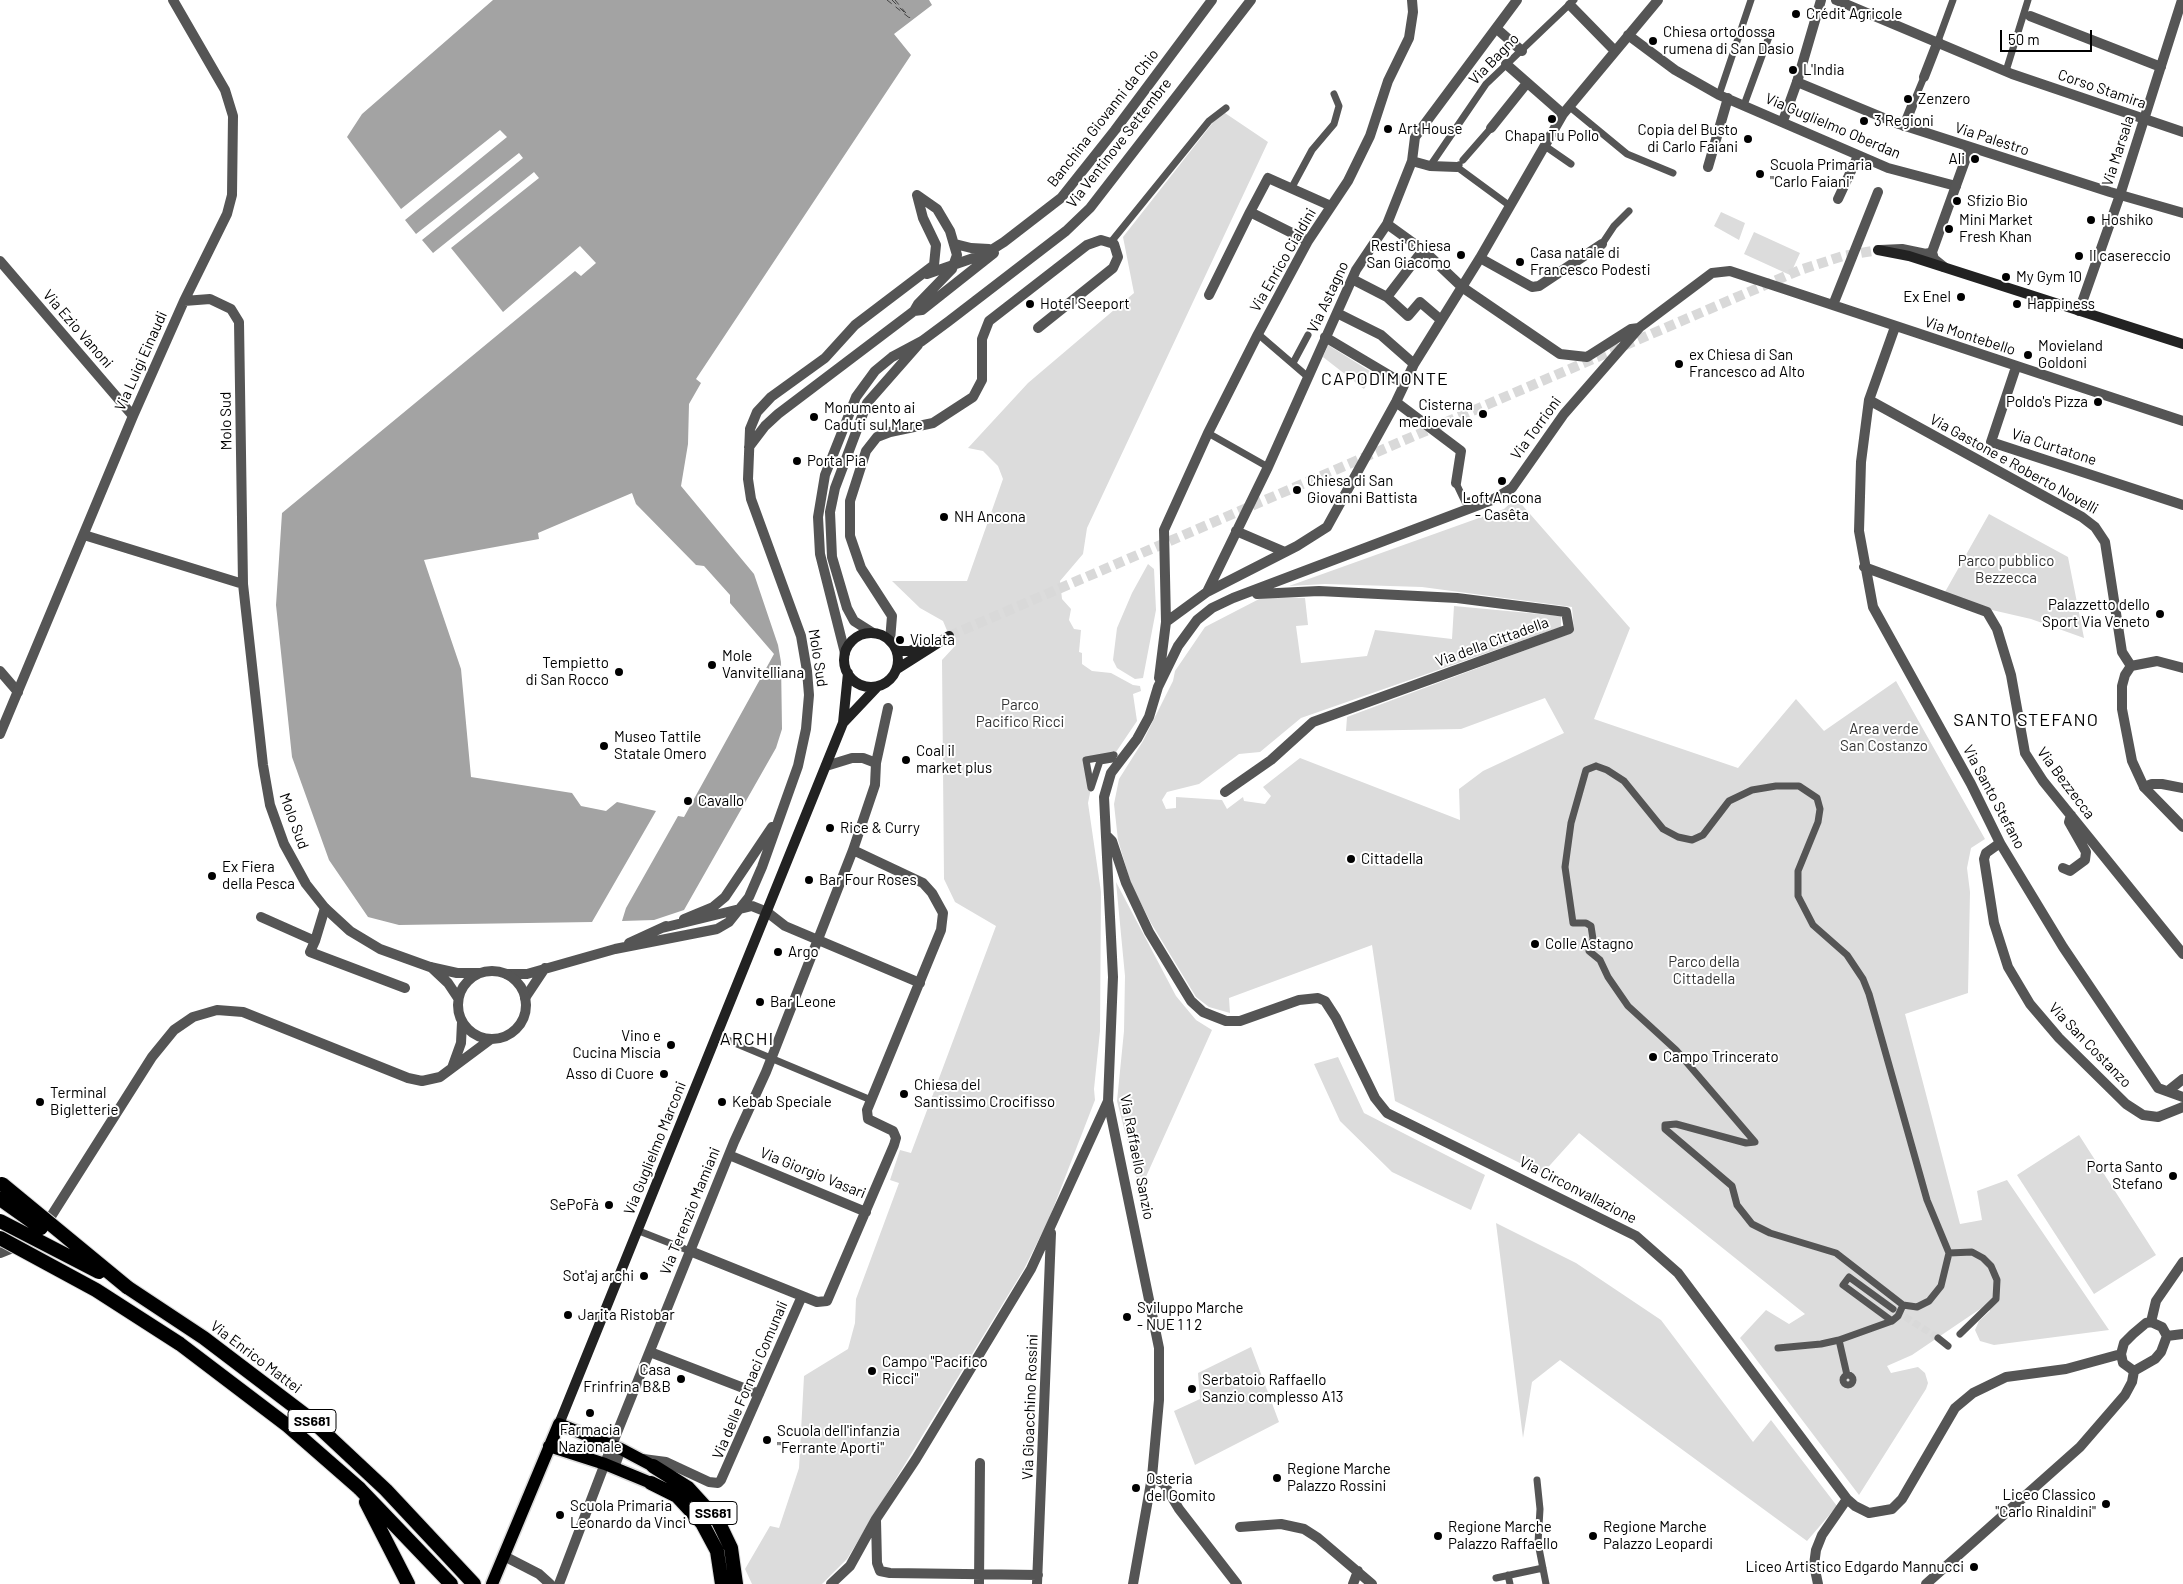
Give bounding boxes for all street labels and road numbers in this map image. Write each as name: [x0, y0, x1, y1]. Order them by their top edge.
street label: Via Bagno: [1465, 30, 1523, 88]
street label: Banchina Giovanni da Chio: [1044, 45, 1162, 191]
street label: Corso Stamira: [2055, 65, 2149, 113]
street label: Via Ventinove Settembre: [1063, 74, 1175, 212]
street label: Via Guglielmo Oberdan: [1763, 89, 1903, 163]
street label: Via Marsala: [2098, 113, 2138, 189]
street label: Via Palestro: [1952, 118, 2032, 160]
street label: Via Enrico Cialdini: [1246, 205, 1320, 315]
street label: Via Astagno: [1304, 258, 1352, 336]
street label: Via Ezio Vanoni: [39, 286, 117, 372]
street label: Via Luigi Einaudi: [111, 308, 171, 414]
street label: Via Montebello: [1922, 313, 2018, 359]
street label: Molo Sud: [216, 392, 236, 450]
street label: Via Torrioni: [1507, 393, 1565, 463]
street label: Via Gastone e Roberto Novelli: [1927, 410, 2101, 518]
street label: Via Curtatone: [2009, 425, 2099, 469]
street label: Via della Cittadella: [1433, 613, 1551, 671]
street label: Molo Sud: [805, 628, 831, 688]
street label: Via Santo Stefano: [1959, 742, 2029, 852]
street label: Via Bezzecca: [2033, 744, 2099, 822]
street label: Molo Sud: [276, 790, 312, 852]
street label: Via San Costanzo: [2045, 999, 2135, 1091]
street label: Via Guglielmo Marconi: [620, 1079, 690, 1217]
street label: Via Raffaello Sanzio: [1116, 1093, 1158, 1221]
street label: Via Giorgio Vasari: [757, 1144, 869, 1202]
street label: Via Terenzio Mamiani: [656, 1145, 724, 1277]
street label: Via Circonvallazione: [1516, 1153, 1640, 1227]
street label: Via delle Fornaci Comunali: [708, 1298, 792, 1462]
street label: Via Enrico Mattei: [207, 1317, 305, 1397]
street label: Via Gioacchino Rossini: [1018, 1334, 1042, 1480]
road number: SS681: [288, 1410, 336, 1432]
road number: SS681: [689, 1502, 737, 1525]

